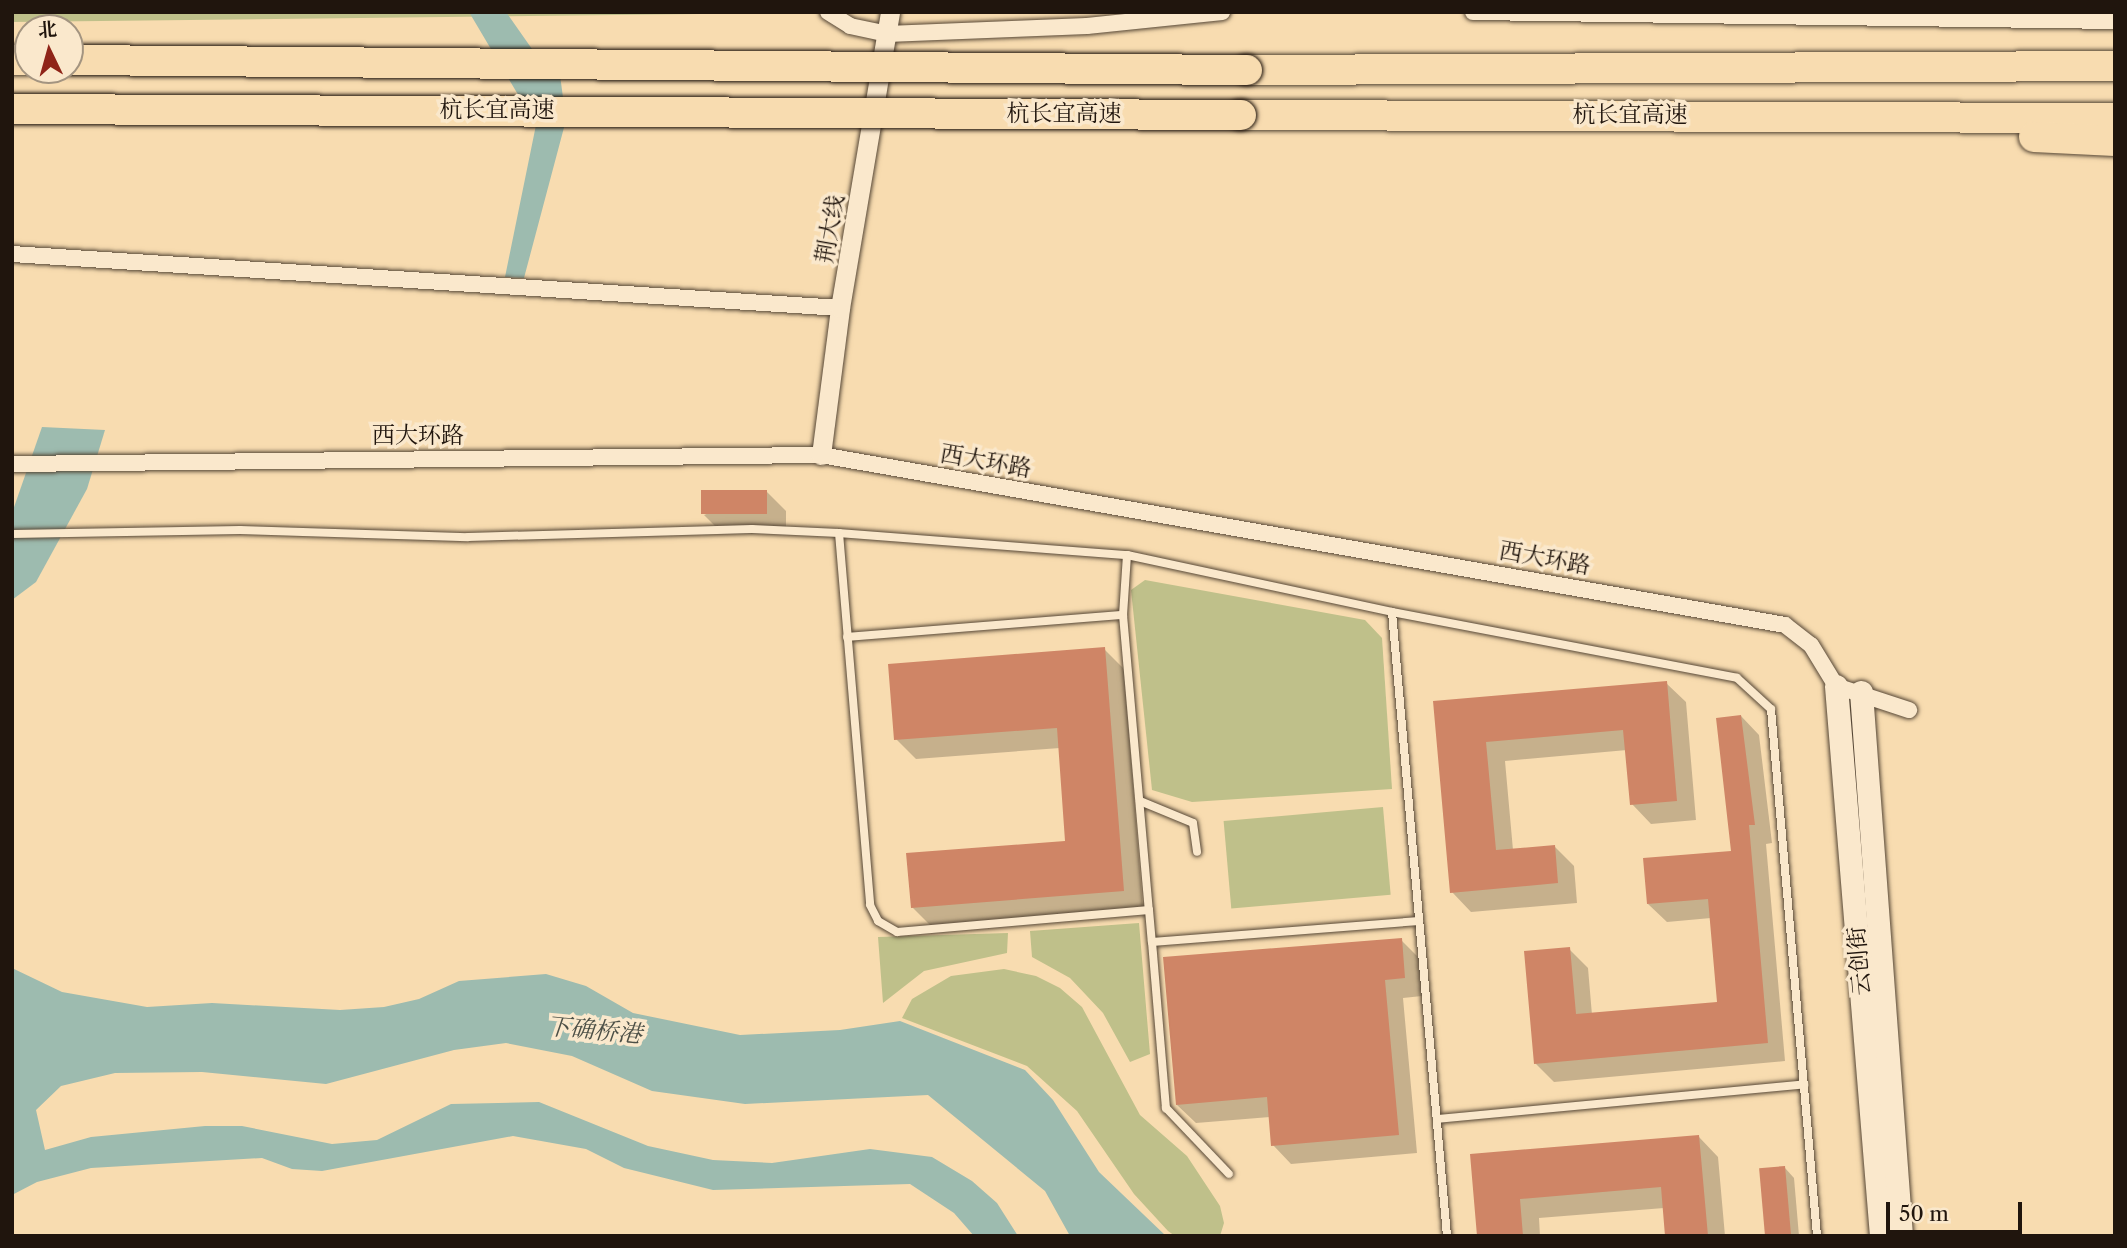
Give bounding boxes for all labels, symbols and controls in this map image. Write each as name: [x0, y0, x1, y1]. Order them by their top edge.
north arrow: [14, 14, 84, 84]
text: 北: [37, 17, 58, 42]
street label: 杭长宜高速: [440, 95, 554, 123]
street label: 杭长宜高速: [1007, 99, 1121, 127]
street label: 杭长宜高速: [1573, 100, 1687, 128]
street label: 荆大线: [810, 193, 850, 265]
street label: 西大环路: [372, 421, 464, 449]
street label: 西大环路: [938, 439, 1034, 483]
street label: 西大环路: [1497, 536, 1593, 580]
street label: 云创街: [1842, 925, 1876, 997]
water label: 下确桥港: [545, 1011, 643, 1049]
scale bar: [1889, 1188, 2025, 1232]
text: 50 m: [1899, 1201, 1949, 1226]

